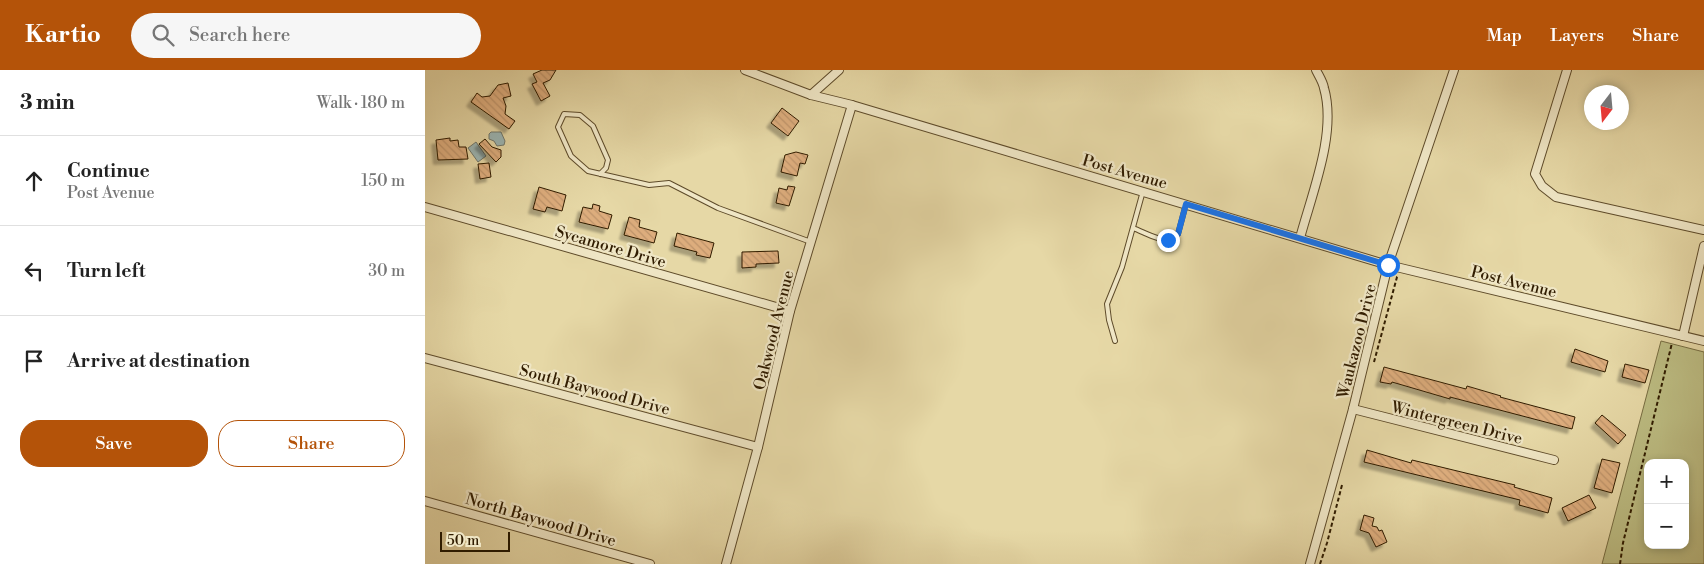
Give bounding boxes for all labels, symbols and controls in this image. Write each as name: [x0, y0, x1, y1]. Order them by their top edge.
search box: [131, 13, 481, 58]
text: Kartio: [25, 20, 101, 50]
icon: search: [149, 21, 177, 49]
text: Search here: [189, 23, 290, 47]
text: Map: [1487, 24, 1522, 47]
text: Layers: [1550, 24, 1604, 47]
text: Share: [1632, 24, 1679, 47]
north arrow: [1584, 85, 1629, 130]
text: 3 min: [20, 90, 75, 116]
text: Walk · 180 m: [317, 93, 405, 113]
street label: Post Avenue: [1080, 150, 1170, 194]
text: Continue: [67, 159, 150, 183]
icon: ahead: [20, 167, 48, 195]
text: 150 m: [361, 171, 405, 191]
text: Post Avenue: [67, 183, 155, 203]
street label: Sycamore Drive: [553, 222, 668, 272]
route end: [1157, 229, 1180, 252]
route start: [1377, 254, 1400, 277]
icon: left: [20, 257, 48, 285]
text: Turn left: [67, 259, 146, 283]
text: 30 m: [368, 261, 405, 281]
street label: Post Avenue: [1469, 262, 1559, 302]
street label: Oakwood Avenue: [749, 268, 799, 392]
street label: Waukazoo Drive: [1333, 282, 1381, 402]
icon: arrive: [20, 347, 48, 375]
text: Arrive at destination: [67, 349, 250, 373]
street label: South Baywood Drive: [517, 360, 672, 420]
street label: Wintergreen Drive: [1388, 397, 1524, 449]
button: Save: [20, 420, 208, 467]
button: Share: [218, 420, 405, 467]
map controls: [1644, 459, 1689, 549]
button: +: [1644, 459, 1689, 504]
street label: North Baywood Drive: [463, 489, 618, 551]
button: −: [1644, 504, 1689, 549]
scale bar: [440, 529, 510, 552]
text: 50 m: [447, 532, 479, 550]

